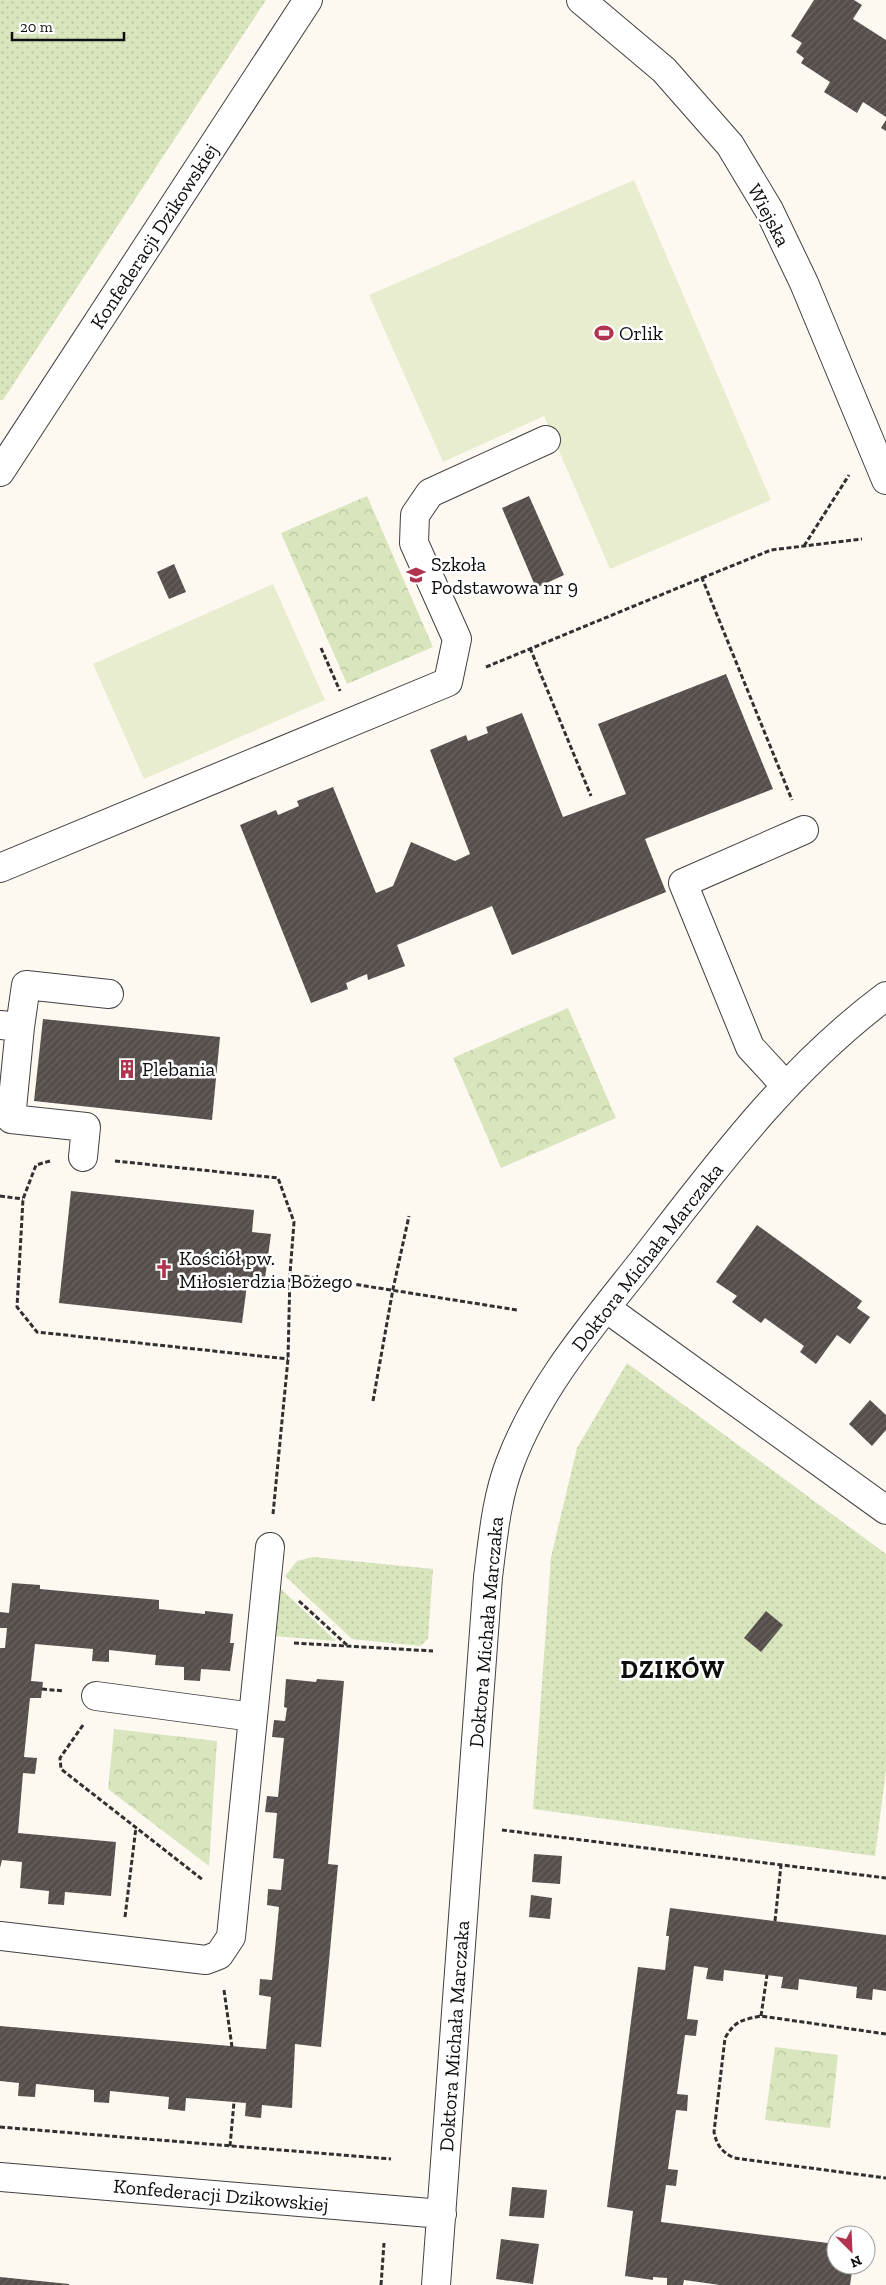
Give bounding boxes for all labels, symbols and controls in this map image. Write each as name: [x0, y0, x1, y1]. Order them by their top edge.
scale bar: [12, 10, 125, 42]
text: 20 m: [20, 18, 53, 36]
street label: Konfederacji Dzikowskiej: [85, 139, 223, 333]
street label: Wiejska: [743, 180, 796, 251]
place label: Orlik: [619, 321, 664, 345]
sports icon: Orlik: [593, 322, 615, 344]
place label: Szkoła Podstawowa nr 9: [431, 552, 578, 599]
school or university icon: Szkoła Podstawowa nr 9: [405, 564, 427, 586]
place label: Plebania: [142, 1057, 216, 1081]
building icon: Plebania: [116, 1058, 138, 1080]
street label: Doktora Michała Marczaka: [566, 1158, 728, 1356]
place label: Kościół pw. Miłosierdzia Bożego: [179, 1246, 352, 1293]
church icon: Kościół pw. Miłosierdzia Bożego: [153, 1258, 175, 1280]
street label: Doktora Michała Marczaka: [464, 1515, 508, 1748]
district label: DZIKÓW: [621, 1654, 725, 1684]
street label: Doktora Michała Marczaka: [434, 1919, 474, 2152]
street label: Konfederacji Dzikowskiej: [112, 2174, 330, 2216]
north arrow: [826, 2225, 876, 2275]
text: N: [847, 2251, 864, 2271]

